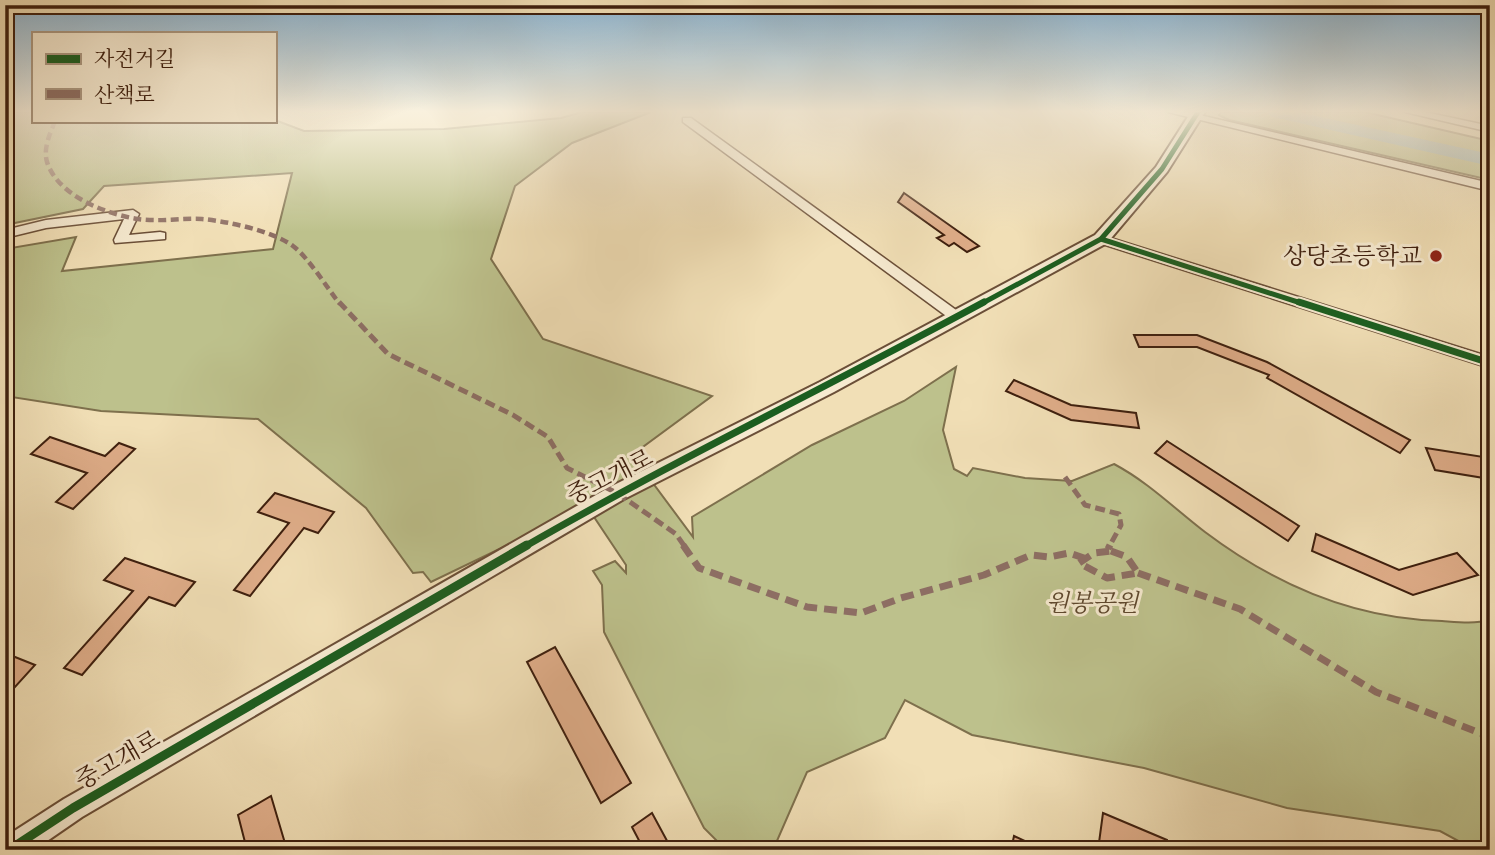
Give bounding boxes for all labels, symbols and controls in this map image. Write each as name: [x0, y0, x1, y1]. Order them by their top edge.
legend: [32, 32, 276, 122]
text: 자전거길: [94, 45, 175, 74]
text: 산책로: [94, 81, 155, 110]
place label: 상당초등학교: [1283, 240, 1422, 273]
marker: 상당초등학교: [1428, 248, 1444, 264]
street label: 중고개로: [561, 441, 659, 513]
park label: 원봉공원: [1046, 587, 1140, 620]
street label: 중고개로: [70, 723, 166, 797]

